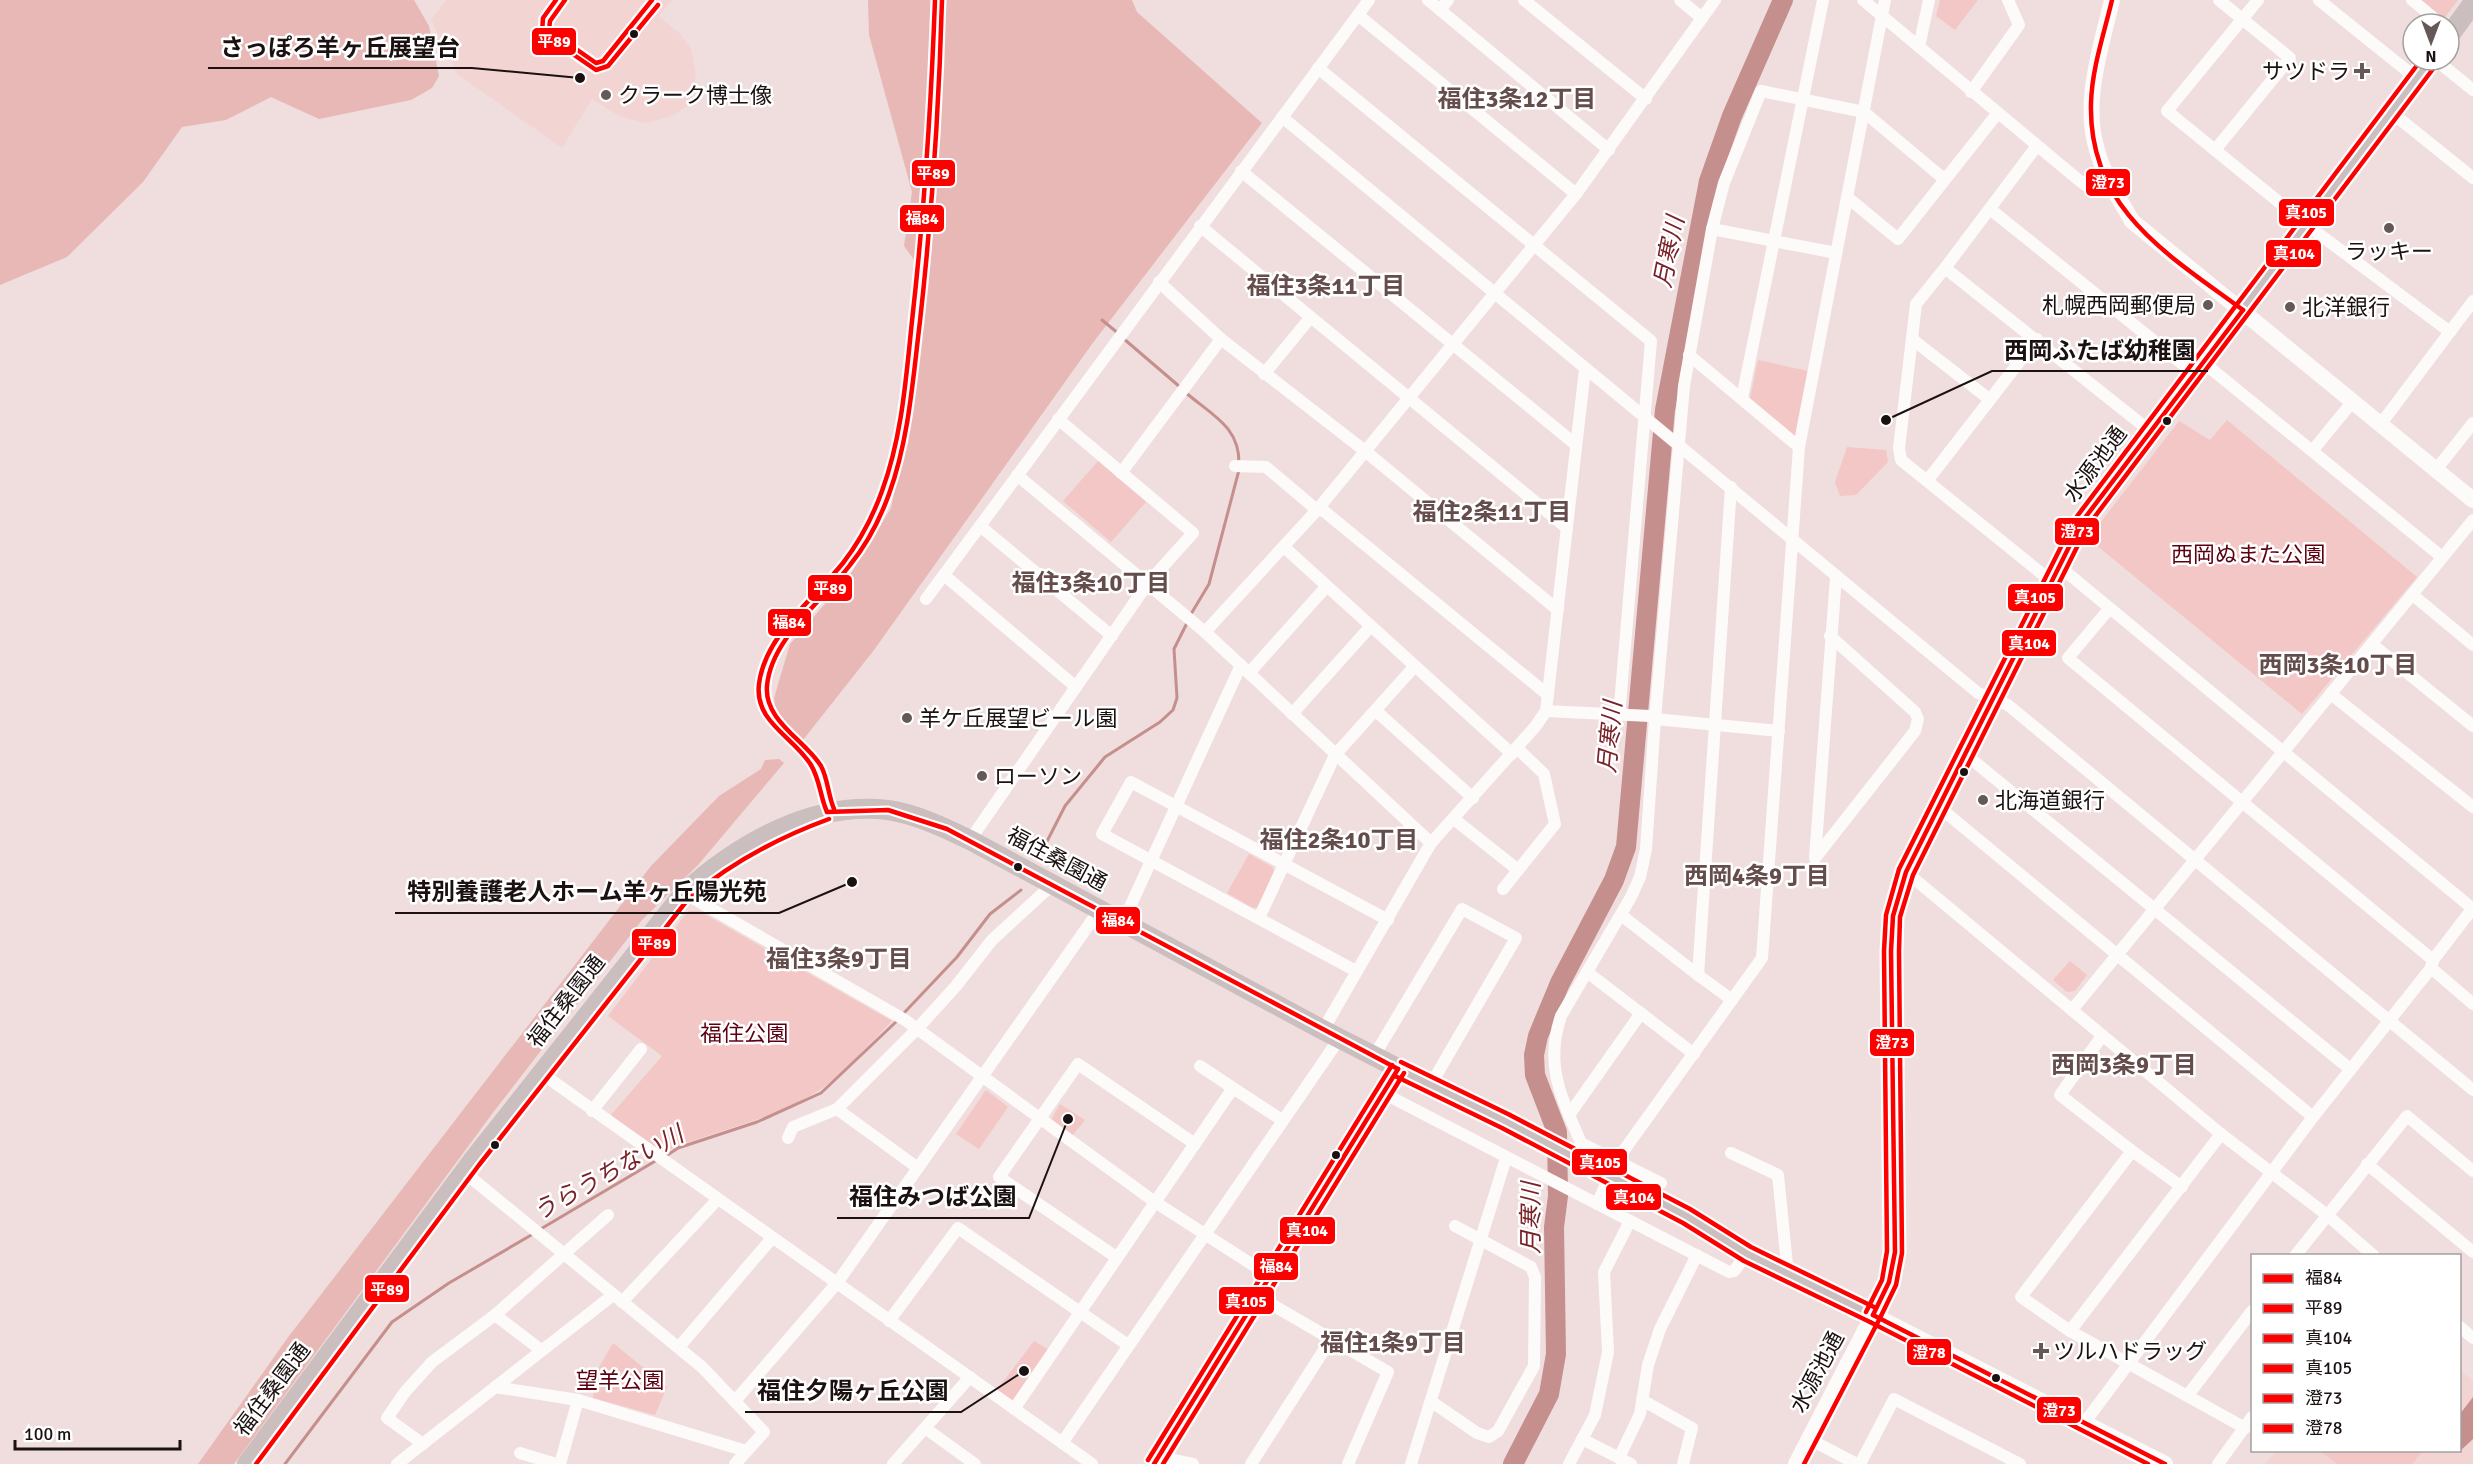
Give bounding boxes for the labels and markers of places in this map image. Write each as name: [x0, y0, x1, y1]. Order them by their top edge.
callout: さっぽろ羊ヶ丘展望台: [208, 26, 472, 68]
unlabelled marker: [628, 28, 640, 40]
place label: サツドラ: [2262, 58, 2350, 85]
marker: サツドラ: [2355, 64, 2369, 78]
place label: クラーク博士像: [618, 82, 772, 109]
marker: クラーク博士像: [599, 88, 613, 102]
marker: ラッキー: [2382, 221, 2396, 235]
place label: ラッキー: [2345, 238, 2433, 265]
place label: 札幌西岡郵便局: [2042, 292, 2196, 319]
place label: 北洋銀行: [2302, 294, 2390, 321]
marker: 札幌西岡郵便局: [2201, 298, 2215, 312]
marker: 北洋銀行: [2283, 300, 2297, 314]
callout: 西岡ふたば幼稚園: [1992, 329, 2208, 371]
unlabelled marker: [2161, 415, 2173, 427]
place label: 羊ケ丘展望ビール園: [919, 705, 1117, 732]
marker: 羊ケ丘展望ビール園: [900, 711, 914, 725]
place label: ローソン: [994, 763, 1082, 790]
unlabelled marker: [1958, 766, 1970, 778]
marker: ローソン: [975, 769, 989, 783]
place label: 北海道銀行: [1995, 787, 2105, 814]
marker: 北海道銀行: [1976, 793, 1990, 807]
unlabelled marker: [1012, 861, 1024, 873]
callout: 特別養護老人ホーム羊ヶ丘陽光苑: [395, 871, 779, 913]
unlabelled marker: [489, 1139, 501, 1151]
unlabelled marker: [1330, 1149, 1342, 1161]
callout: 福住みつば公園: [837, 1176, 1029, 1218]
place label: ツルハドラッグ: [2053, 1338, 2207, 1365]
marker: ツルハドラッグ: [2034, 1344, 2048, 1358]
callout: 福住夕陽ヶ丘公園: [745, 1370, 961, 1412]
unlabelled marker: [1990, 1372, 2002, 1384]

